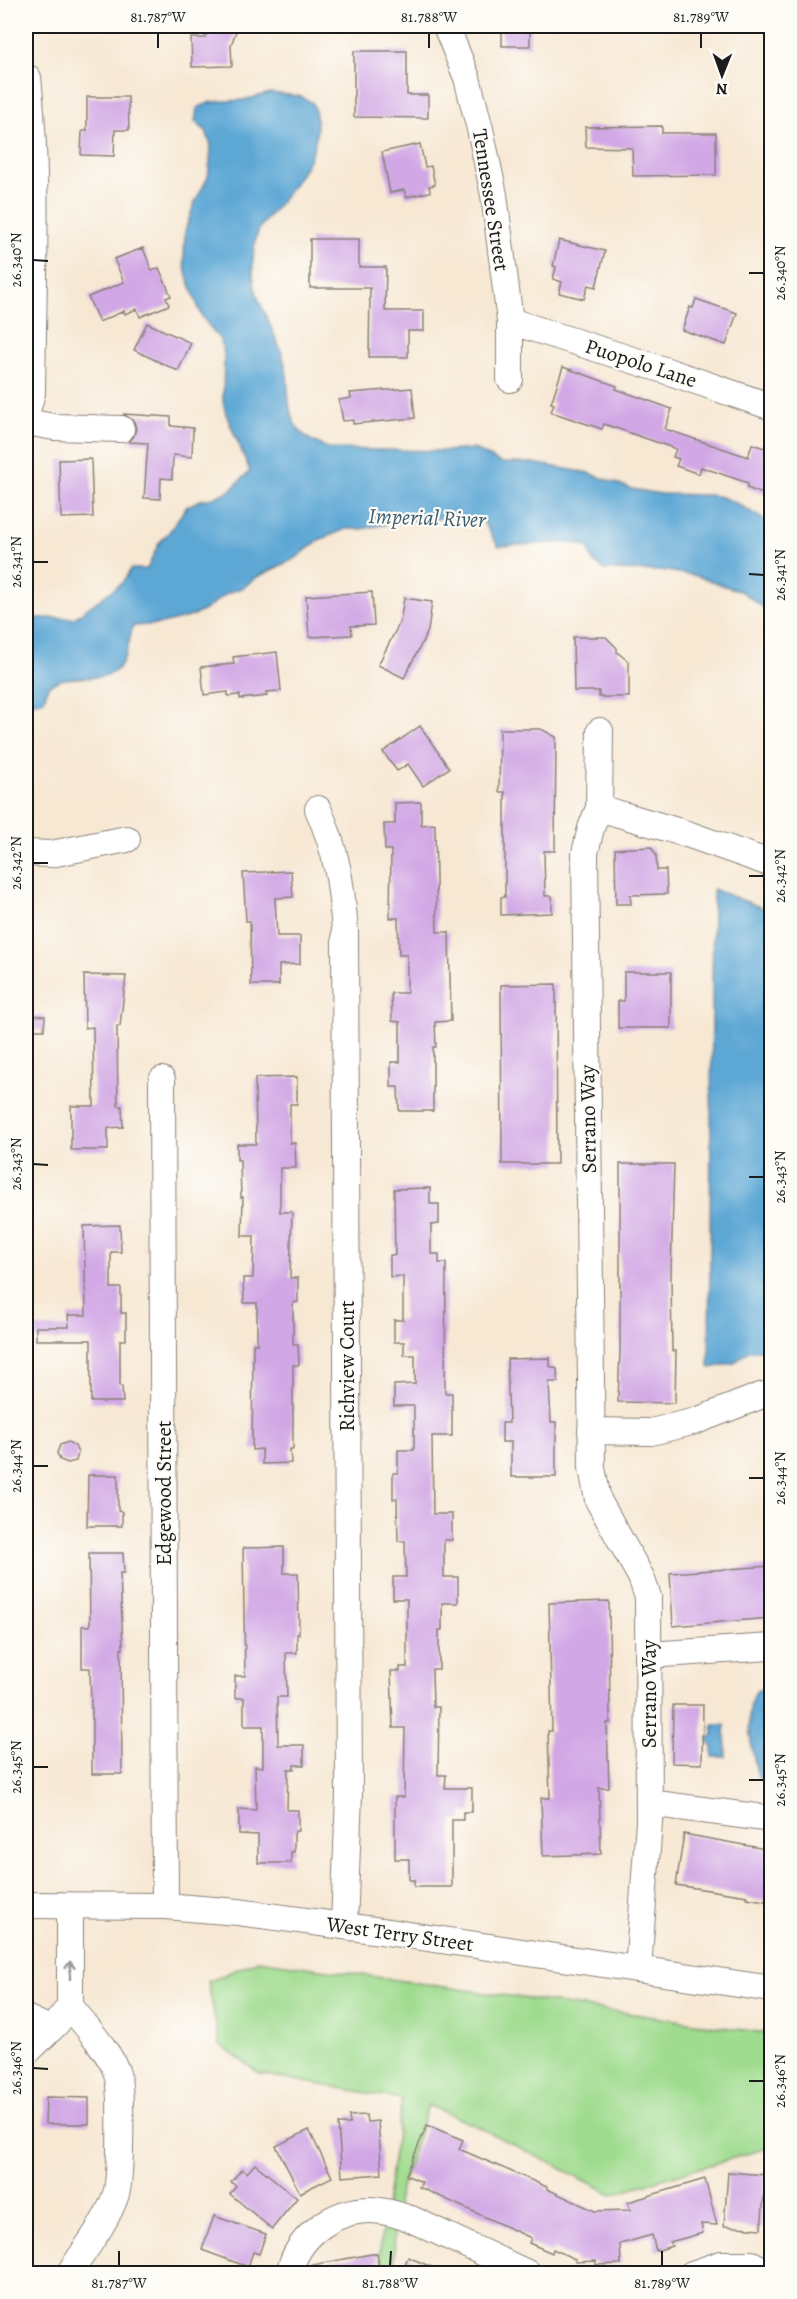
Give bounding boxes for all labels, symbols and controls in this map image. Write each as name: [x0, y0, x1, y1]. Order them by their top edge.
text: 81.787°W: [130, 7, 186, 27]
text: 81.788°W: [401, 7, 457, 27]
text: 81.789°W: [673, 7, 729, 27]
north arrow: [692, 45, 752, 105]
text: N: [715, 78, 728, 100]
street label: Tennessee Street: [466, 127, 516, 273]
text: 26.340°N: [6, 232, 26, 287]
text: 26.340°N: [770, 245, 790, 300]
street label: Puopolo Lane: [581, 332, 701, 394]
water label: Imperial River: [368, 501, 488, 535]
text: 26.341°N: [6, 536, 26, 588]
text: 26.341°N: [770, 549, 790, 601]
text: 26.342°N: [6, 836, 26, 890]
text: 26.342°N: [770, 849, 790, 903]
street label: Serrano Way: [573, 1064, 603, 1174]
text: 26.343°N: [6, 1137, 26, 1191]
text: 26.343°N: [770, 1150, 790, 1204]
street label: Richview Court: [333, 1300, 361, 1432]
street label: Edgewood Street: [150, 1420, 178, 1566]
text: 26.344°N: [6, 1439, 26, 1493]
text: 26.344°N: [770, 1451, 790, 1505]
street label: Serrano Way: [635, 1639, 663, 1748]
text: 26.345°N: [6, 1740, 26, 1794]
text: 26.345°N: [770, 1753, 790, 1807]
street label: West Terry Street: [324, 1910, 475, 1958]
one-way arrow: [64, 1961, 76, 1981]
text: 26.346°N: [6, 2041, 26, 2095]
text: 26.346°N: [770, 2054, 790, 2108]
text: 81.787°W: [91, 2273, 147, 2293]
text: 81.788°W: [362, 2273, 418, 2293]
text: 81.789°W: [634, 2273, 690, 2293]

